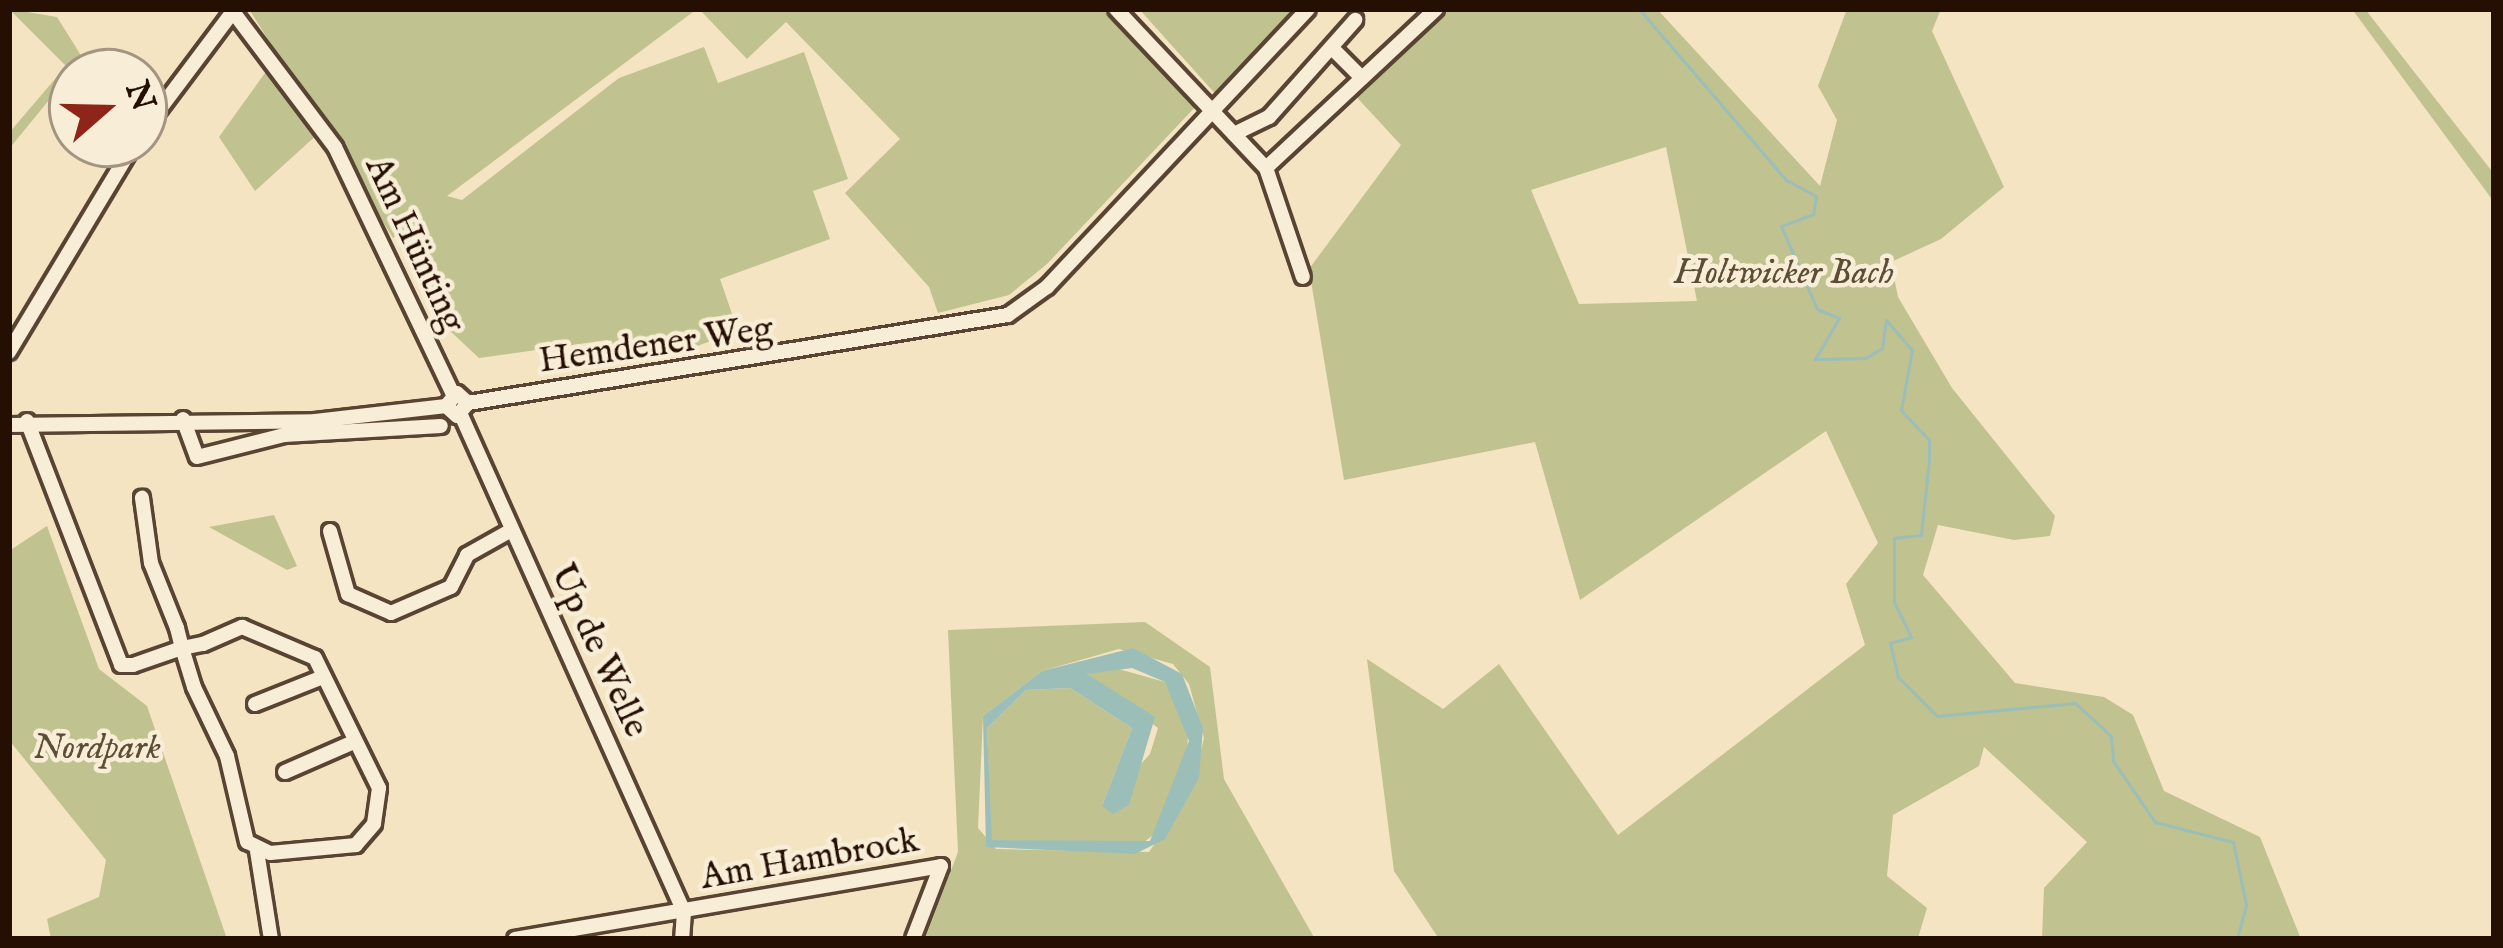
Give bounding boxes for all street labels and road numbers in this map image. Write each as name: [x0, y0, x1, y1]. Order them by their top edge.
street label: Am Hünting: [355, 150, 473, 340]
street label: Hemdener Weg: [536, 308, 776, 384]
street label: Up de Welle: [539, 558, 657, 744]
street label: Am Hambrock: [698, 820, 922, 900]

